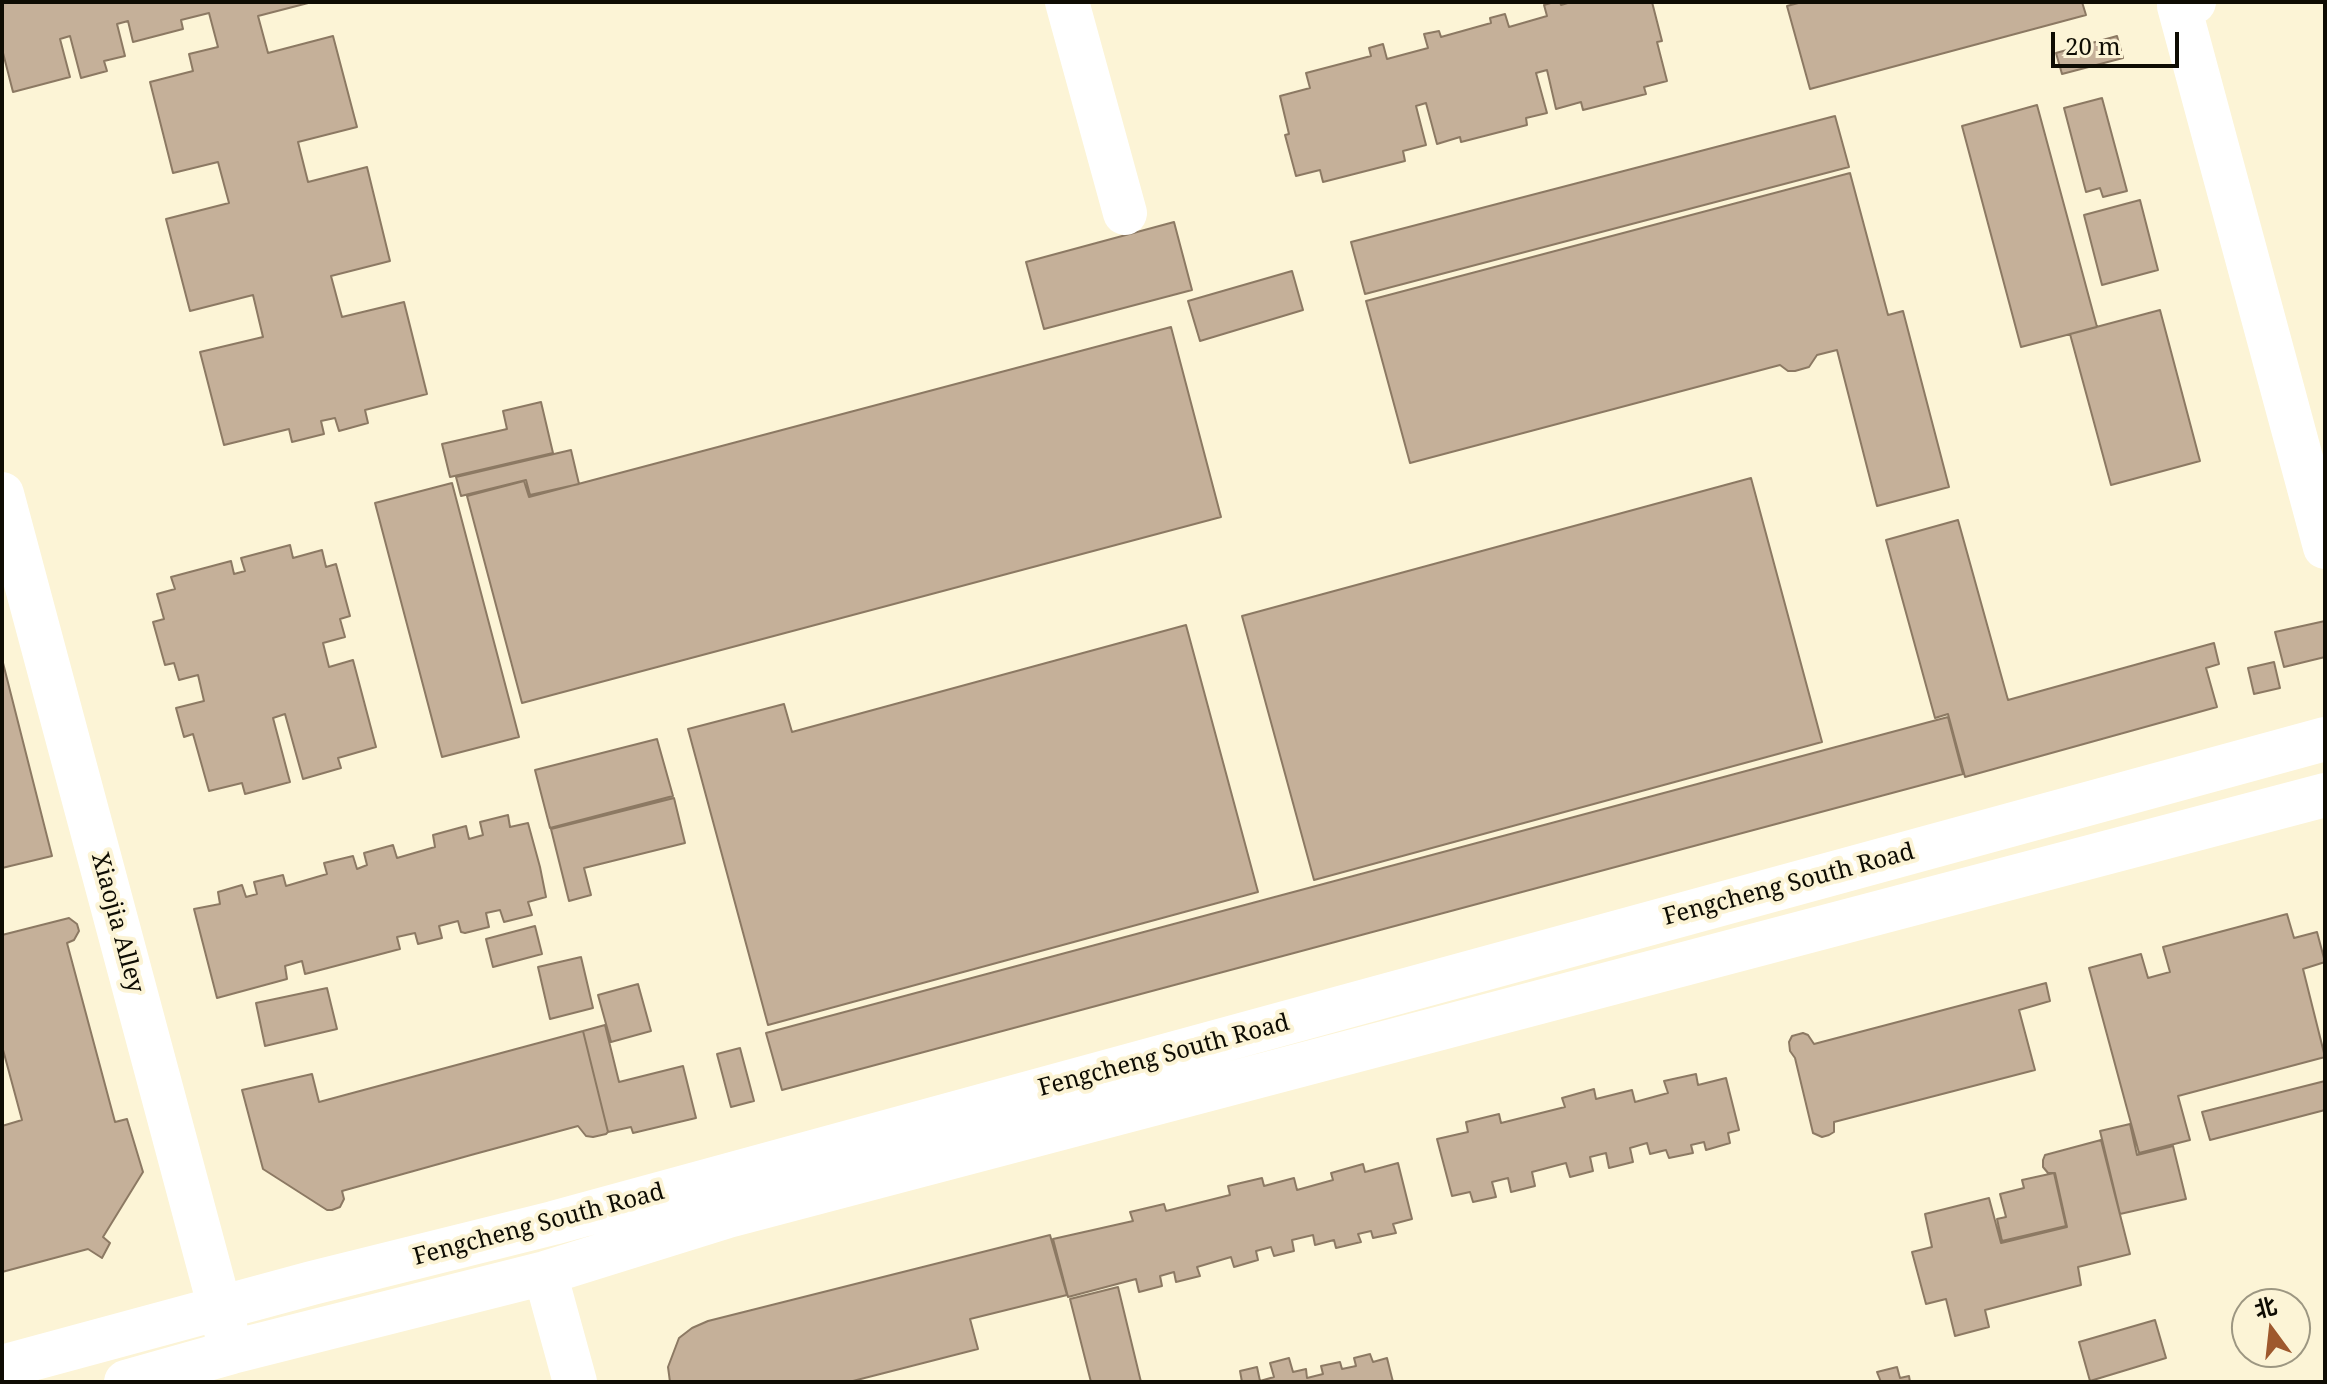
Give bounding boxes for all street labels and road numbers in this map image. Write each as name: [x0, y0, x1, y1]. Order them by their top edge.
street label: Fengcheng South Road: [1660, 838, 1918, 932]
street label: Xiaojia Alley: [84, 850, 150, 996]
street label: Fengcheng South Road: [1035, 1009, 1293, 1103]
street label: Fengcheng South Road: [410, 1178, 668, 1272]

